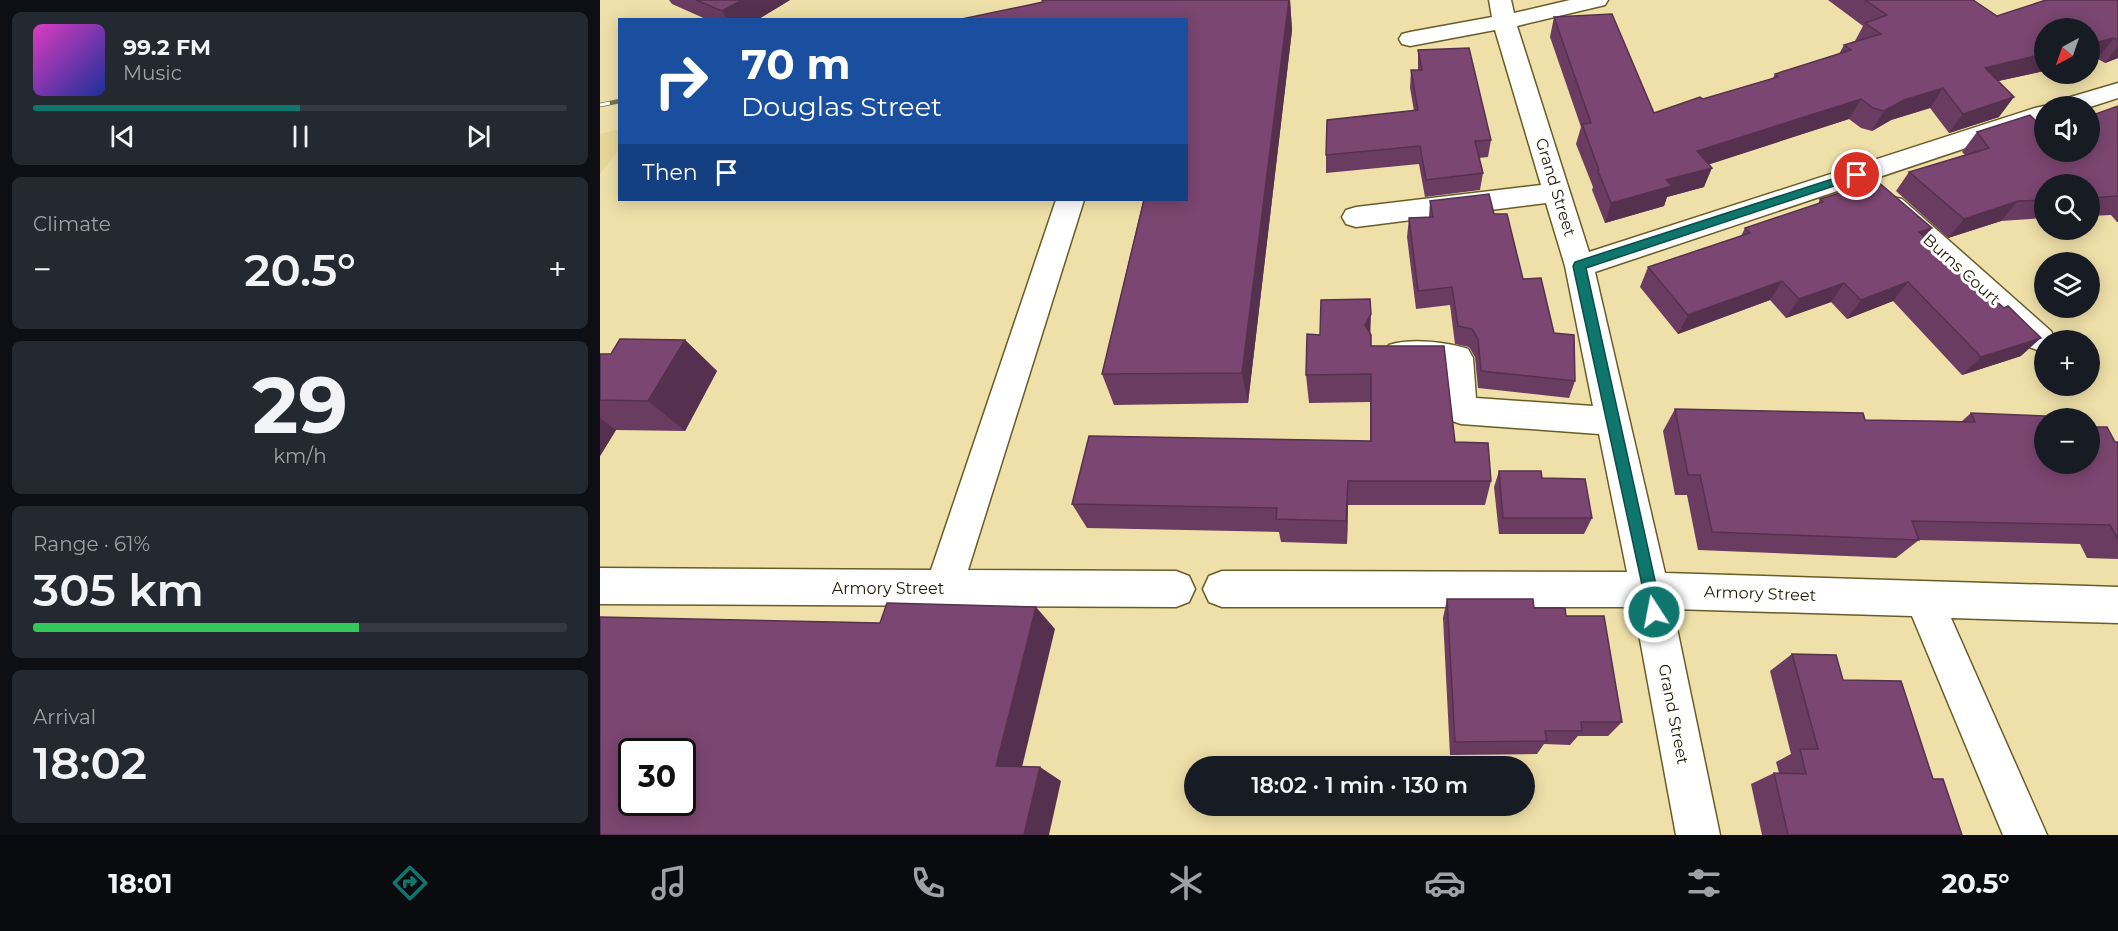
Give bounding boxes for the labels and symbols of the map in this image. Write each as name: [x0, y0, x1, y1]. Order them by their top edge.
north arrow: [2034, 18, 2100, 84]
street label: Grand Street: [1532, 136, 1580, 239]
pin: [1831, 149, 1882, 200]
street label: Burns Court: [1919, 230, 2004, 309]
street label: Armory Street: [832, 579, 945, 598]
position arrow: [1622, 580, 1686, 644]
street label: Armory Street: [1704, 582, 1817, 605]
street label: Grand Street: [1654, 662, 1693, 766]
speed limit sign: 30: [618, 738, 696, 816]

